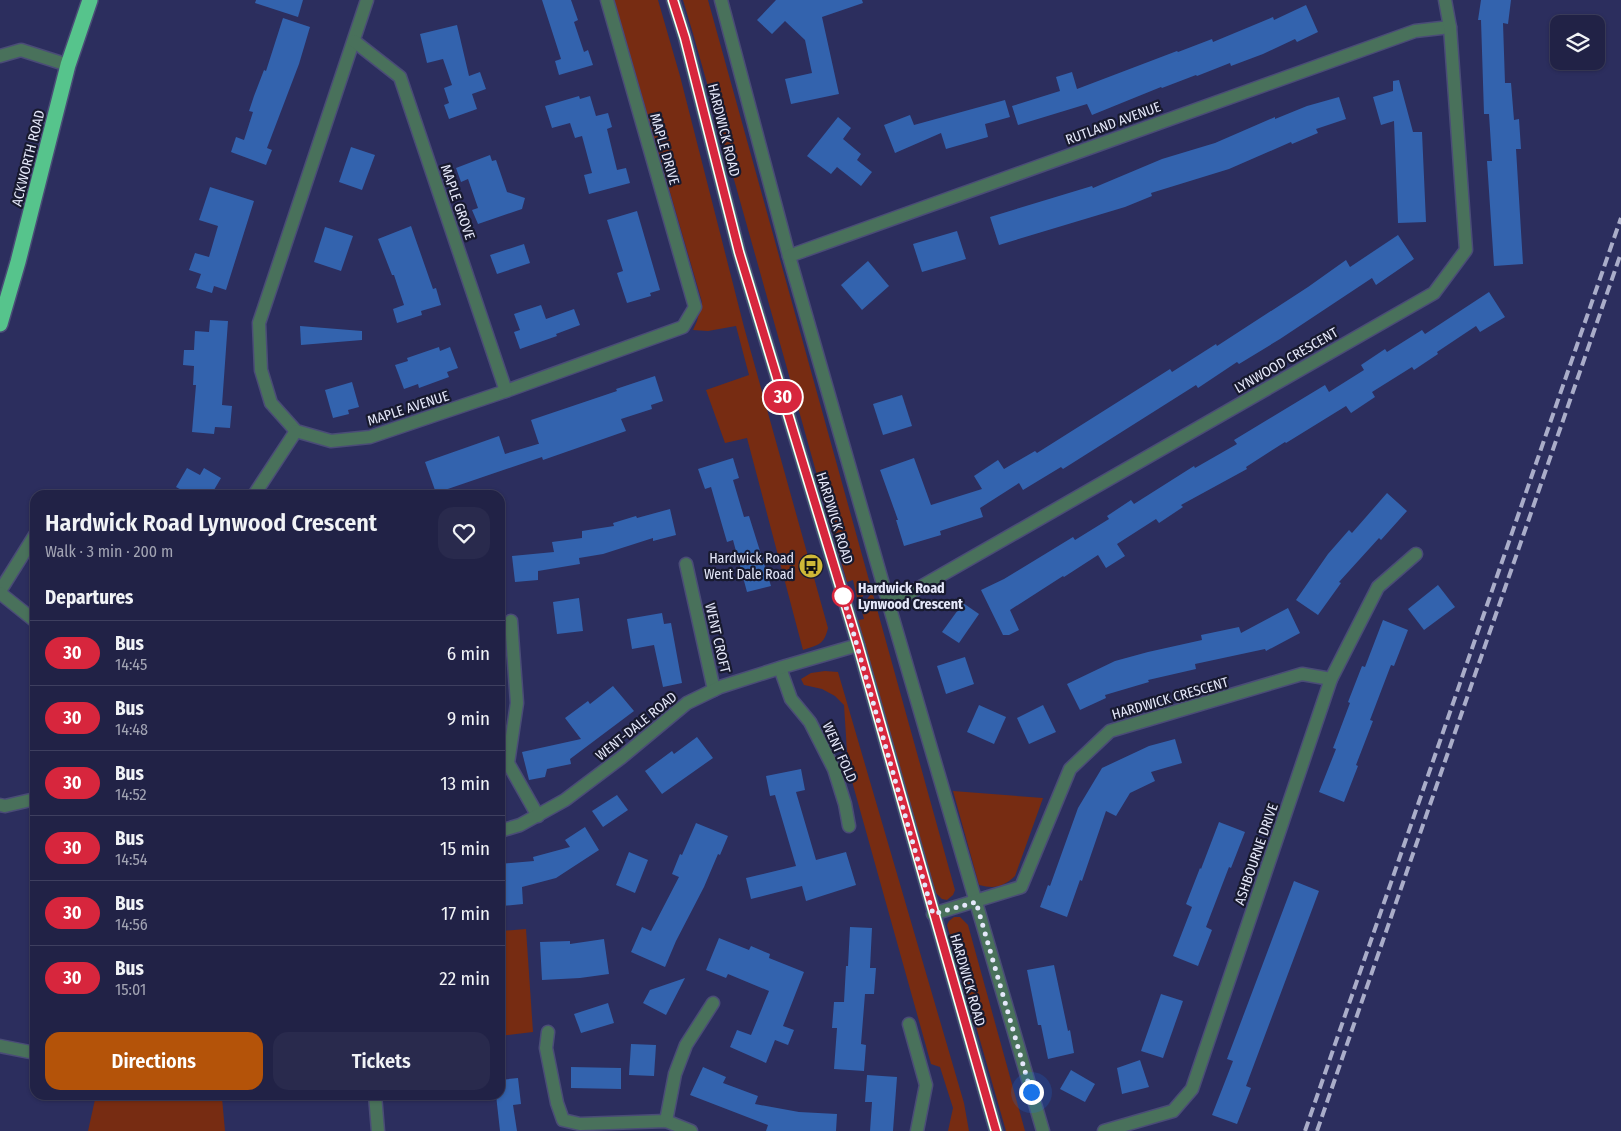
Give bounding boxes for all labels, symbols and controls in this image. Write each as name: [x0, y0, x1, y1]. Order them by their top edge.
map controls: [1550, 15, 1605, 70]
button: layers: [1550, 15, 1605, 70]
street label: HARDWICK ROAD: [704, 82, 743, 178]
street label: RUTLAND AVENUE: [1063, 98, 1163, 149]
street label: ACKWORTH ROAD: [8, 108, 49, 208]
street label: MAPLE DRIVE: [646, 111, 683, 187]
street label: MAPLE GROVE: [437, 162, 479, 243]
street label: LYNWOOD CRESCENT: [1231, 324, 1341, 397]
line badge: 30: [760, 381, 806, 413]
text: 30: [774, 386, 792, 408]
street label: MAPLE AVENUE: [365, 387, 452, 430]
street label: HARDWICK ROAD: [812, 470, 857, 566]
button: heart: [438, 507, 490, 559]
text: Hardwick Road Lynwood Crescent: [45, 509, 377, 537]
text: Walk · 3 min · 200 m: [45, 542, 173, 561]
place label: Hardwick Road Went Dale Road: [704, 550, 794, 583]
bus stop icon: Hardwick Road Went Dale Road: [798, 553, 824, 579]
place label: Hardwick Road Lynwood Crescent: [858, 580, 964, 613]
marker: Hardwick Road Lynwood Crescent: [832, 585, 854, 607]
text: Departures: [45, 586, 133, 609]
street label: WENT CROFT: [701, 601, 734, 675]
text: Bus: [115, 632, 144, 655]
text: 30: [63, 642, 82, 664]
text: 6 min: [447, 642, 490, 665]
text: 14:45: [115, 655, 147, 674]
street label: HARDWICK CRESCENT: [1110, 674, 1231, 723]
street label: WENT-DALE ROAD: [592, 688, 680, 764]
text: Bus: [115, 697, 144, 720]
text: 30: [63, 707, 82, 729]
text: 9 min: [447, 707, 490, 730]
street label: WENT FOLD: [819, 719, 860, 785]
text: 14:48: [115, 720, 148, 739]
text: Bus: [115, 762, 144, 785]
text: 30: [63, 772, 82, 794]
text: 13 min: [440, 772, 490, 795]
text: 14:52: [115, 785, 147, 804]
street label: ASHBOURNE DRIVE: [1231, 801, 1282, 907]
text: Bus: [115, 827, 144, 850]
text: 30: [63, 837, 82, 859]
text: 15 min: [440, 837, 490, 860]
text: 14:54: [115, 850, 148, 869]
text: Bus: [115, 892, 144, 915]
text: 30: [63, 902, 82, 924]
text: 17 min: [441, 902, 490, 925]
text: 14:56: [115, 915, 148, 934]
street label: HARDWICK ROAD: [946, 932, 989, 1028]
text: Bus: [115, 957, 144, 980]
text: 30: [63, 967, 82, 989]
text: 22 min: [439, 967, 490, 990]
text: 15:01: [115, 980, 146, 999]
button: Directions: [45, 1032, 263, 1090]
button: Tickets: [273, 1032, 490, 1090]
your location: [1019, 1080, 1044, 1105]

